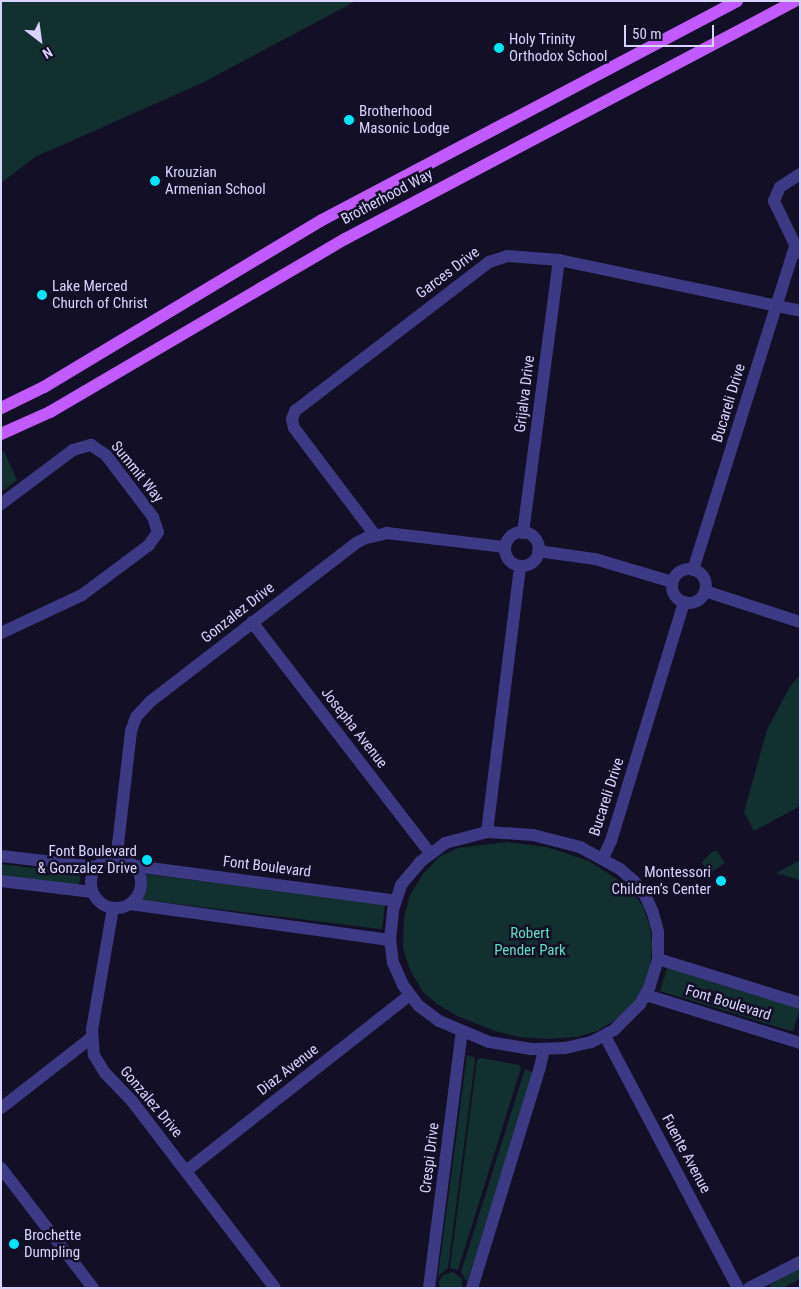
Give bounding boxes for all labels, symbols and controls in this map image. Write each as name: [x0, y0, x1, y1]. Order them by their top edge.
north arrow: [15, 15, 65, 65]
scale bar: [626, 15, 716, 47]
text: 50 m: [632, 25, 662, 43]
place label: Holy Trinity Orthodox School: [509, 30, 607, 65]
marker: Holy Trinity Orthodox School: [493, 42, 505, 54]
text: N: [40, 44, 55, 62]
place label: Brotherhood Masonic Lodge: [359, 102, 449, 137]
marker: Brotherhood Masonic Lodge: [343, 114, 355, 126]
place label: Krouzian Armenian School: [165, 163, 266, 198]
street label: Brotherhood Way: [338, 165, 436, 229]
marker: Krouzian Armenian School: [149, 175, 161, 187]
street label: Garces Drive: [413, 243, 483, 303]
place label: Lake Merced Church of Christ: [52, 277, 148, 312]
marker: Lake Merced Church of Christ: [36, 289, 48, 301]
street label: Grijalva Drive: [511, 354, 539, 434]
street label: Bucareli Drive: [709, 362, 749, 444]
street label: Summit Way: [107, 438, 167, 506]
street label: Gonzalez Drive: [198, 579, 278, 647]
street label: Josepha Avenue: [317, 684, 391, 772]
street label: Bucareli Drive: [586, 756, 628, 838]
place label: Font Boulevard & Gonzalez Drive: [38, 842, 137, 877]
street label: Font Boulevard: [222, 853, 312, 881]
marker: Font Boulevard & Gonzalez Drive: [141, 854, 153, 866]
place label: Montessori Children’s Center: [612, 863, 711, 898]
marker: Montessori Children’s Center: [715, 875, 727, 887]
park label: Robert Pender Park: [494, 924, 566, 959]
street label: Font Boulevard: [683, 981, 773, 1025]
street label: Diaz Avenue: [254, 1041, 322, 1099]
street label: Gonzalez Drive: [116, 1063, 186, 1141]
street label: Fuente Avenue: [658, 1112, 714, 1196]
street label: Crespi Drive: [417, 1122, 443, 1194]
place label: Brochette Dumpling: [24, 1226, 81, 1261]
marker: Brochette Dumpling: [8, 1238, 20, 1250]

